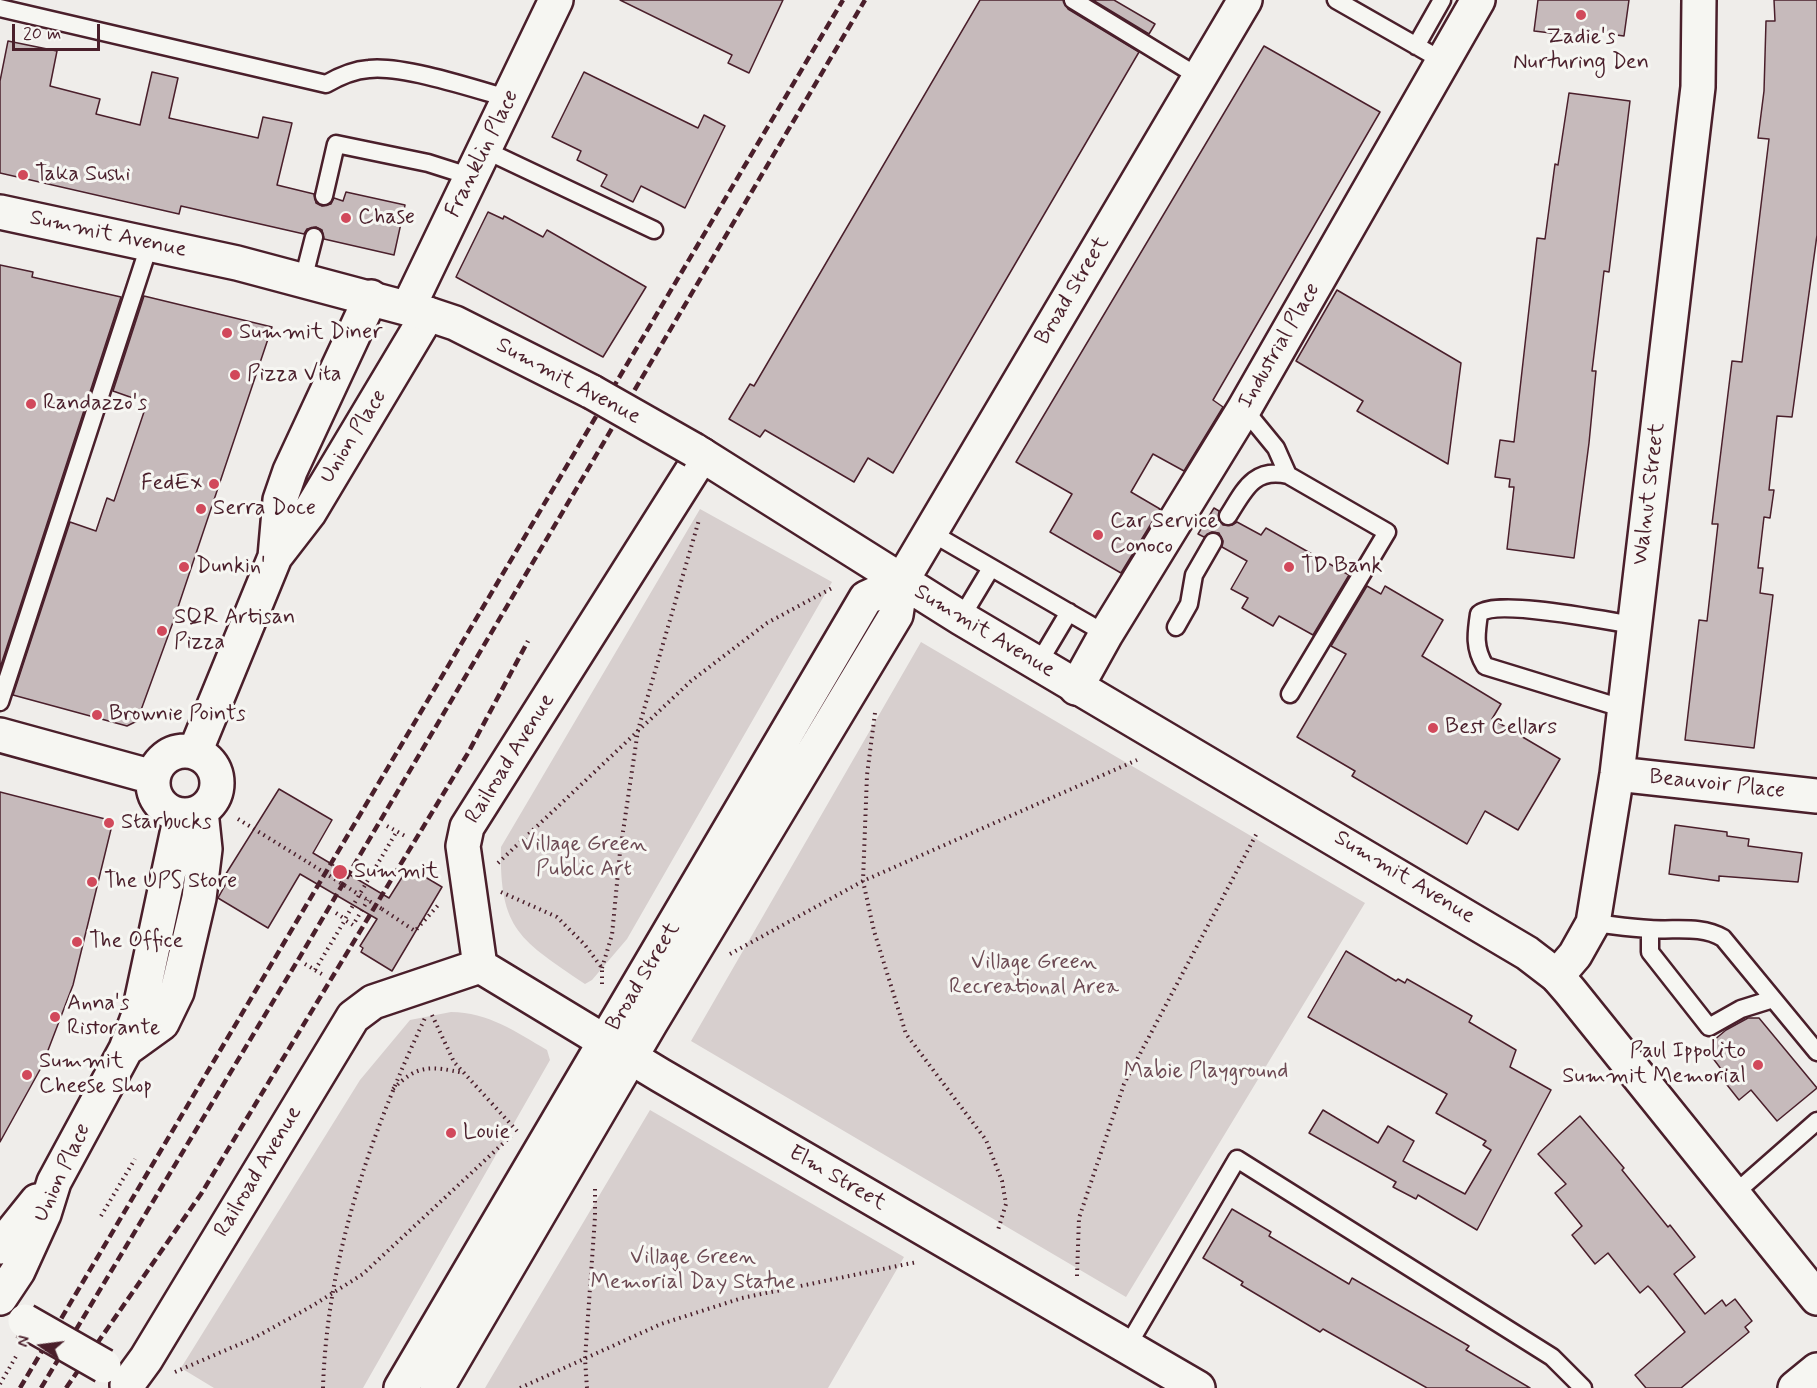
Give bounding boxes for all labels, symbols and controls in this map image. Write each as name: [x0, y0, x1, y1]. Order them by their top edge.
marker: Zadie's Nurturing Den: [1574, 8, 1588, 22]
scale bar: [15, 12, 104, 50]
text: 20 m: [23, 22, 61, 46]
place label: Zadie's Nurturing Den: [1513, 25, 1649, 76]
street label: Franklin Place: [441, 86, 525, 222]
place label: Taka Sushi: [35, 162, 131, 188]
marker: Taka Sushi: [16, 168, 30, 182]
street label: Summit Avenue: [27, 205, 189, 265]
place label: Chase: [358, 205, 415, 231]
marker: Chase: [339, 211, 353, 225]
street label: Broad Street: [1030, 232, 1116, 350]
street label: Industrial Place: [1233, 278, 1327, 414]
place label: Summit Diner: [239, 320, 382, 346]
marker: Summit Diner: [220, 326, 234, 340]
street label: Summit Avenue: [491, 333, 645, 431]
place label: Pizza Vita: [247, 362, 342, 388]
marker: Pizza Vita: [228, 368, 242, 382]
street label: Union Place: [315, 385, 393, 489]
place label: Randazzo's: [43, 391, 147, 417]
marker: Randazzo's: [24, 397, 38, 411]
street label: Walnut Street: [1628, 421, 1672, 567]
place label: FedEx: [141, 471, 202, 497]
marker: FedEx: [207, 477, 221, 491]
place label: Serra Doce: [213, 496, 316, 522]
marker: Serra Doce: [194, 502, 208, 516]
place label: Car Service Conoco: [1110, 509, 1218, 560]
marker: Car Service Conoco: [1091, 528, 1105, 542]
place label: Dunkin': [196, 554, 266, 580]
place label: TD Bank: [1301, 554, 1383, 580]
marker: Dunkin': [177, 560, 191, 574]
marker: TD Bank: [1282, 560, 1296, 574]
street label: Summit Avenue: [909, 580, 1059, 684]
place label: SQR Artisan Pizza: [174, 605, 295, 656]
marker: SQR Artisan Pizza: [155, 624, 169, 638]
street label: Railroad Avenue: [460, 689, 562, 829]
place label: Brownie Points: [109, 702, 246, 728]
marker: Brownie Points: [90, 708, 104, 722]
place label: Best Cellars: [1445, 715, 1557, 741]
marker: Best Cellars: [1426, 721, 1440, 735]
street label: Beauvoir Place: [1648, 765, 1786, 805]
place label: Starbucks: [121, 810, 212, 836]
marker: Starbucks: [102, 816, 116, 830]
street label: Summit Avenue: [1329, 826, 1479, 930]
park label: Village Green Public Art: [521, 832, 647, 884]
place label: Summit: [354, 859, 439, 885]
marker: Summit: [331, 863, 349, 881]
place label: The UPS Store: [104, 869, 237, 895]
marker: The UPS Store: [85, 875, 99, 889]
street label: Broad Street: [601, 918, 687, 1036]
place label: The Office: [89, 929, 183, 955]
marker: The Office: [70, 935, 84, 949]
park label: Village Green Recreational Area: [949, 950, 1119, 1002]
place label: Anna's Ristorante: [67, 991, 160, 1042]
marker: Anna's Ristorante: [48, 1010, 62, 1024]
place label: Paul Ippolito Summit Memorial: [1562, 1039, 1746, 1090]
place label: Summit Cheese Shop: [39, 1049, 152, 1100]
marker: Paul Ippolito Summit Memorial: [1751, 1058, 1765, 1072]
park label: Mabie Playground: [1124, 1059, 1288, 1085]
marker: Summit Cheese Shop: [20, 1068, 34, 1082]
street label: Railroad Avenue: [209, 1102, 309, 1242]
street label: Union Place: [29, 1119, 97, 1227]
place label: Louie: [463, 1120, 510, 1146]
marker: Louie: [444, 1126, 458, 1140]
street label: Elm Street: [784, 1141, 890, 1217]
park label: Village Green Memorial Day Statue: [590, 1245, 796, 1296]
north arrow: [12, 1316, 72, 1376]
text: N: [13, 1334, 36, 1349]

